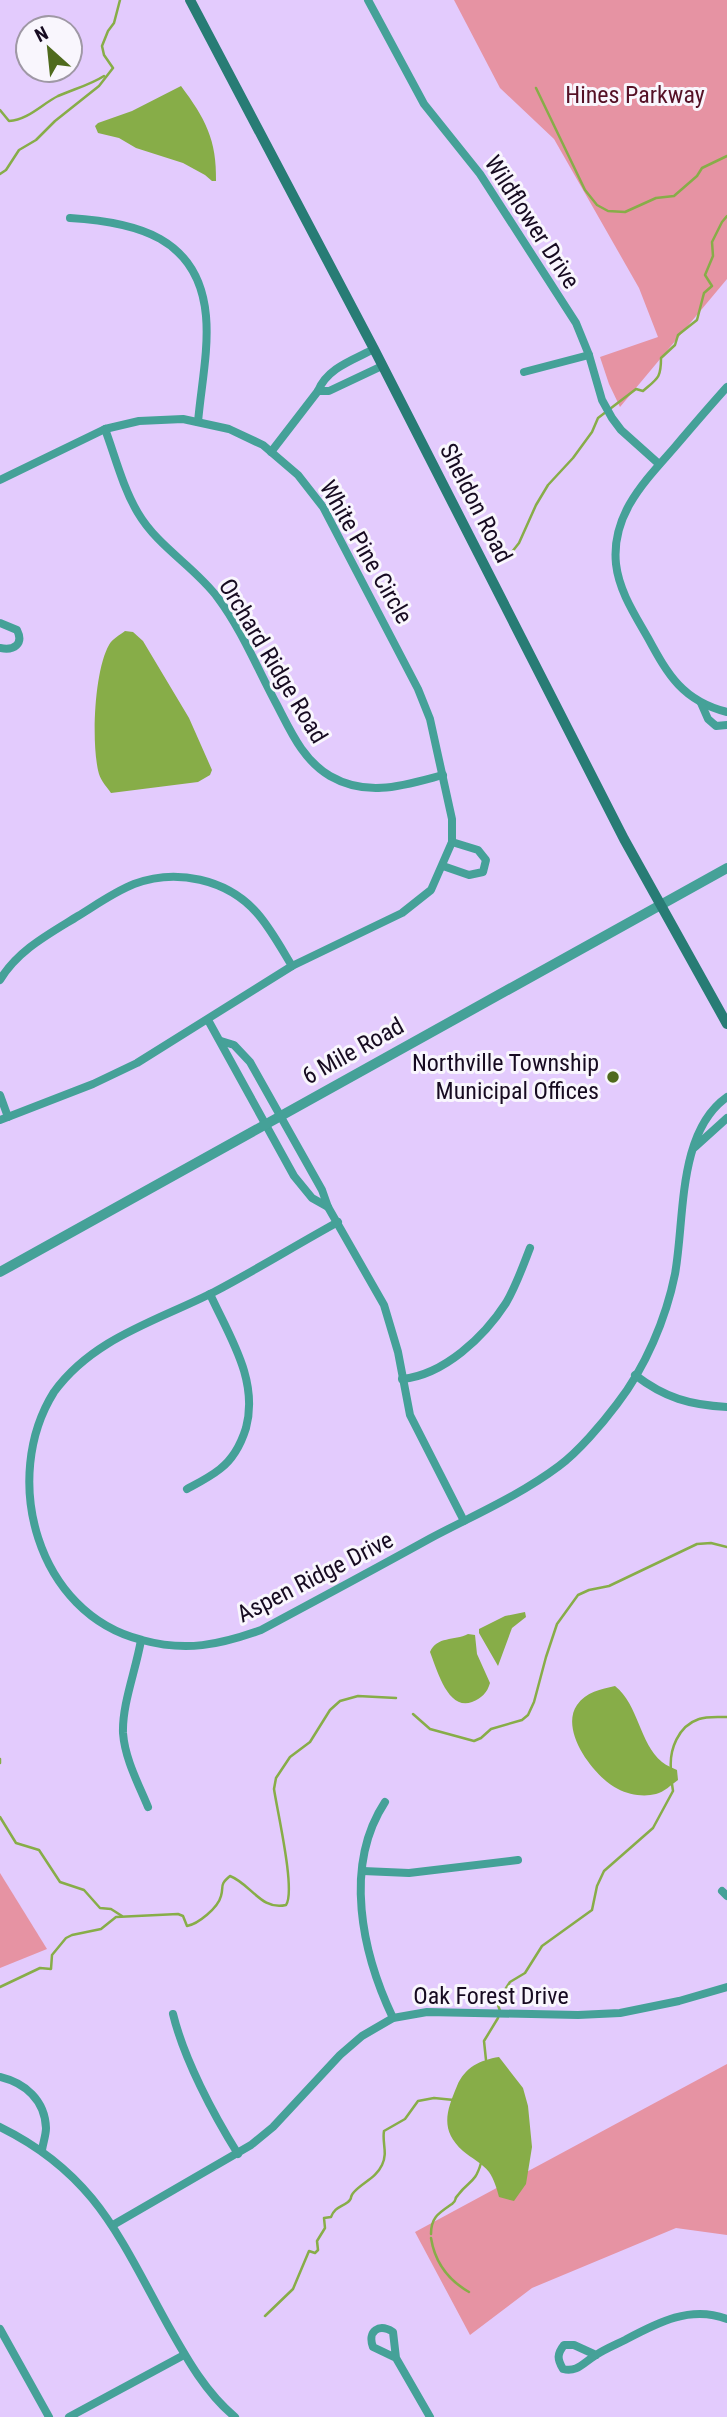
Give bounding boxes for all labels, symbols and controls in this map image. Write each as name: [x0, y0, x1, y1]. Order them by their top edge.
north arrow: [14, 14, 84, 84]
text: N: [31, 21, 52, 47]
park label: Hines Parkway: [565, 81, 705, 109]
street label: Wildflower Drive: [479, 150, 585, 294]
street label: Sheldon Road: [434, 439, 518, 567]
street label: White Pine Circle: [314, 476, 418, 628]
street label: Orchard Ridge Road: [213, 574, 333, 748]
street label: 6 Mile Road: [297, 1012, 409, 1090]
place label: Northville Township Municipal Offices: [412, 1049, 599, 1105]
marker: Northville Township Municipal Offices: [605, 1069, 621, 1085]
street label: Aspen Ridge Drive: [232, 1526, 398, 1628]
street label: Oak Forest Drive: [413, 1982, 569, 2010]

